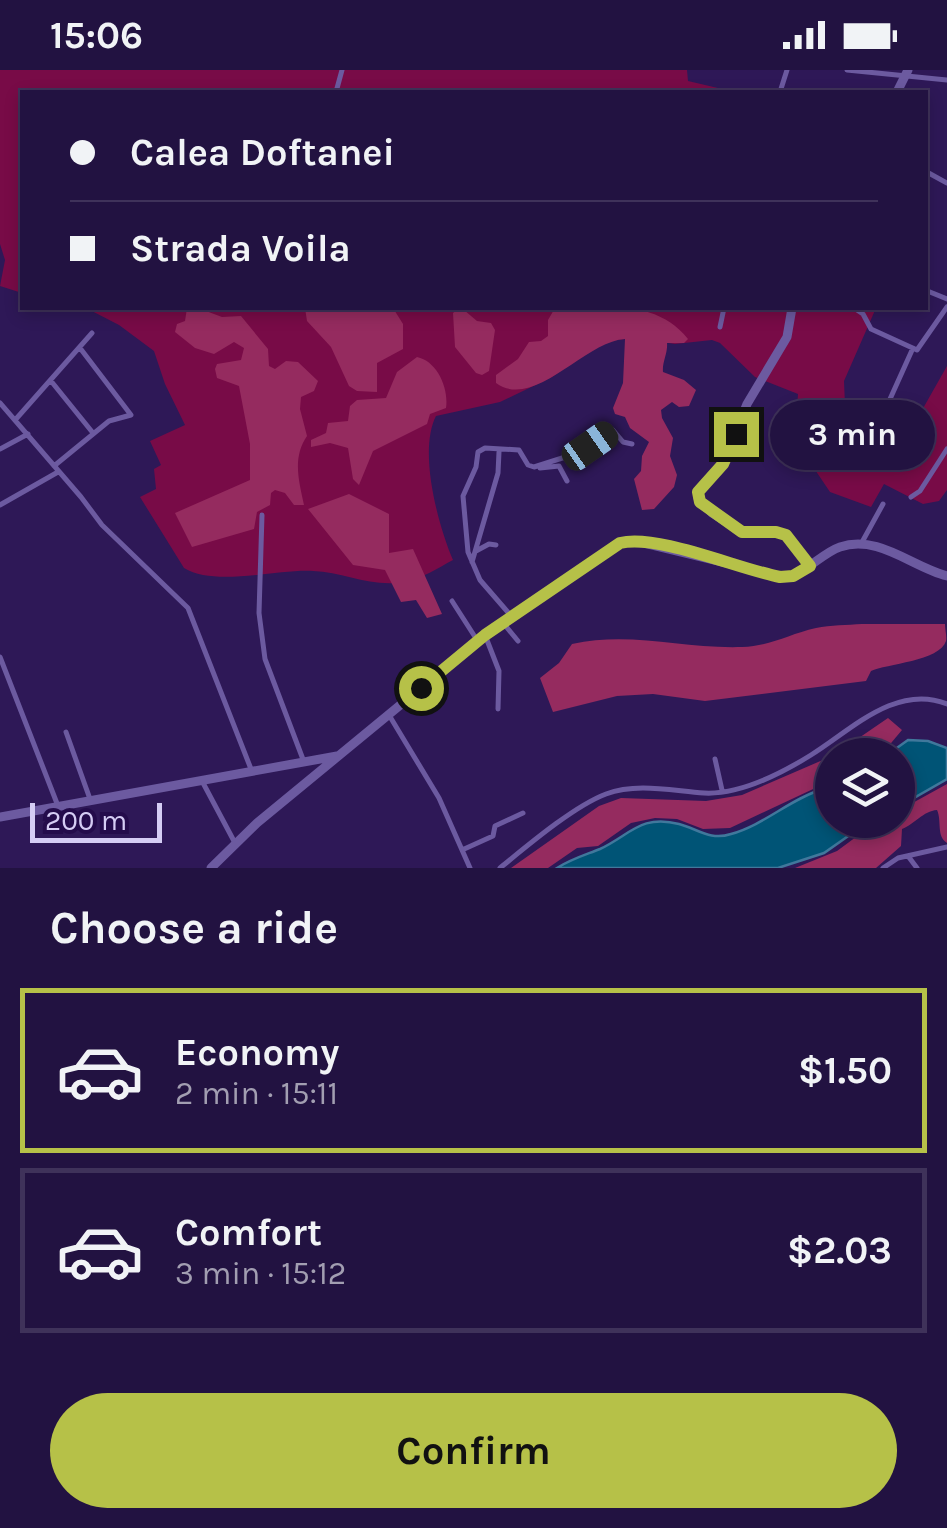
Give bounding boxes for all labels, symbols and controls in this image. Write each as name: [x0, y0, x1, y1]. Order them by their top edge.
text: 15:06: [50, 13, 143, 58]
text: Calea Doftanei: [130, 130, 395, 175]
text: Strada Voila: [130, 226, 351, 271]
callout: 3 min: [771, 399, 936, 469]
route end: [714, 412, 759, 457]
text: 3 min: [808, 416, 897, 453]
car: [557, 417, 623, 475]
route start: [399, 666, 444, 711]
map controls: [815, 738, 915, 838]
button: layers: [815, 738, 915, 838]
scale bar: [30, 798, 162, 843]
text: 200 m: [45, 804, 127, 837]
text: Choose a ride: [50, 902, 338, 954]
icon: car: [55, 1026, 145, 1116]
text: Economy: [175, 1030, 339, 1075]
text: $1.50: [798, 1048, 892, 1093]
text: 2 min · 15:11: [175, 1075, 338, 1112]
icon: car: [55, 1206, 145, 1296]
text: Comfort: [175, 1210, 322, 1255]
text: $2.03: [787, 1228, 892, 1273]
text: 3 min · 15:12: [175, 1255, 346, 1292]
button: Confirm: [50, 1393, 897, 1508]

